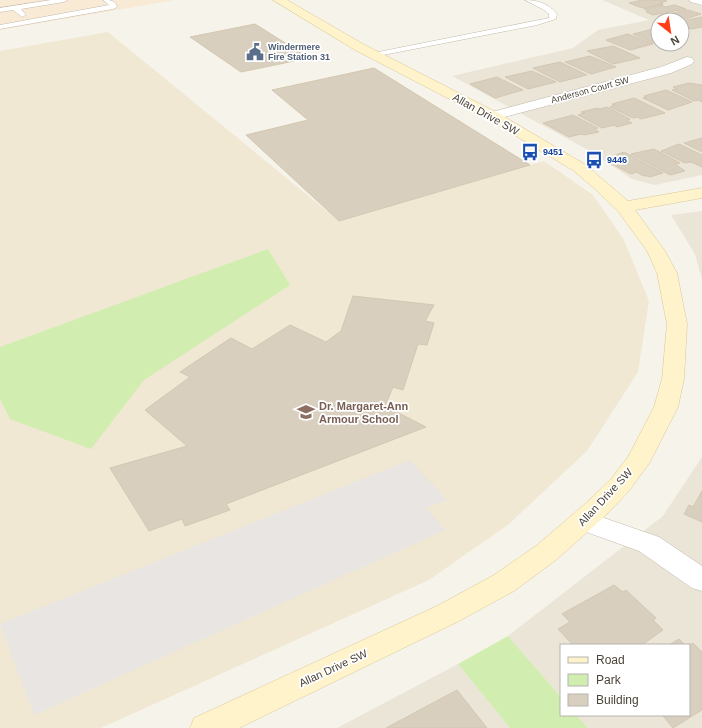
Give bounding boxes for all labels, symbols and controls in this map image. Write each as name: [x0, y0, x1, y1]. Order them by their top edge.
north arrow: [650, 12, 690, 52]
text: N: [669, 33, 681, 48]
public building icon: Windermere Fire Station 31: [245, 42, 265, 62]
place label: Windermere Fire Station 31: [268, 42, 330, 62]
street label: Anderson Court SW: [550, 75, 630, 105]
street label: Allan Drive SW: [451, 91, 522, 137]
bus stop icon: 9451: [520, 142, 540, 162]
place label: 9451: [543, 147, 563, 157]
bus stop icon: 9446: [584, 150, 604, 170]
place label: 9446: [607, 155, 627, 165]
place label: Dr. Margaret-Ann Armour School: [319, 400, 409, 425]
school or university icon: Dr. Margaret-Ann Armour School: [296, 402, 316, 422]
street label: Allan Drive SW: [575, 465, 635, 528]
legend: [560, 644, 690, 716]
street label: Allan Drive SW: [297, 647, 370, 689]
text: Road: [596, 653, 625, 667]
text: Park: [596, 673, 622, 687]
text: Building: [596, 693, 639, 707]

